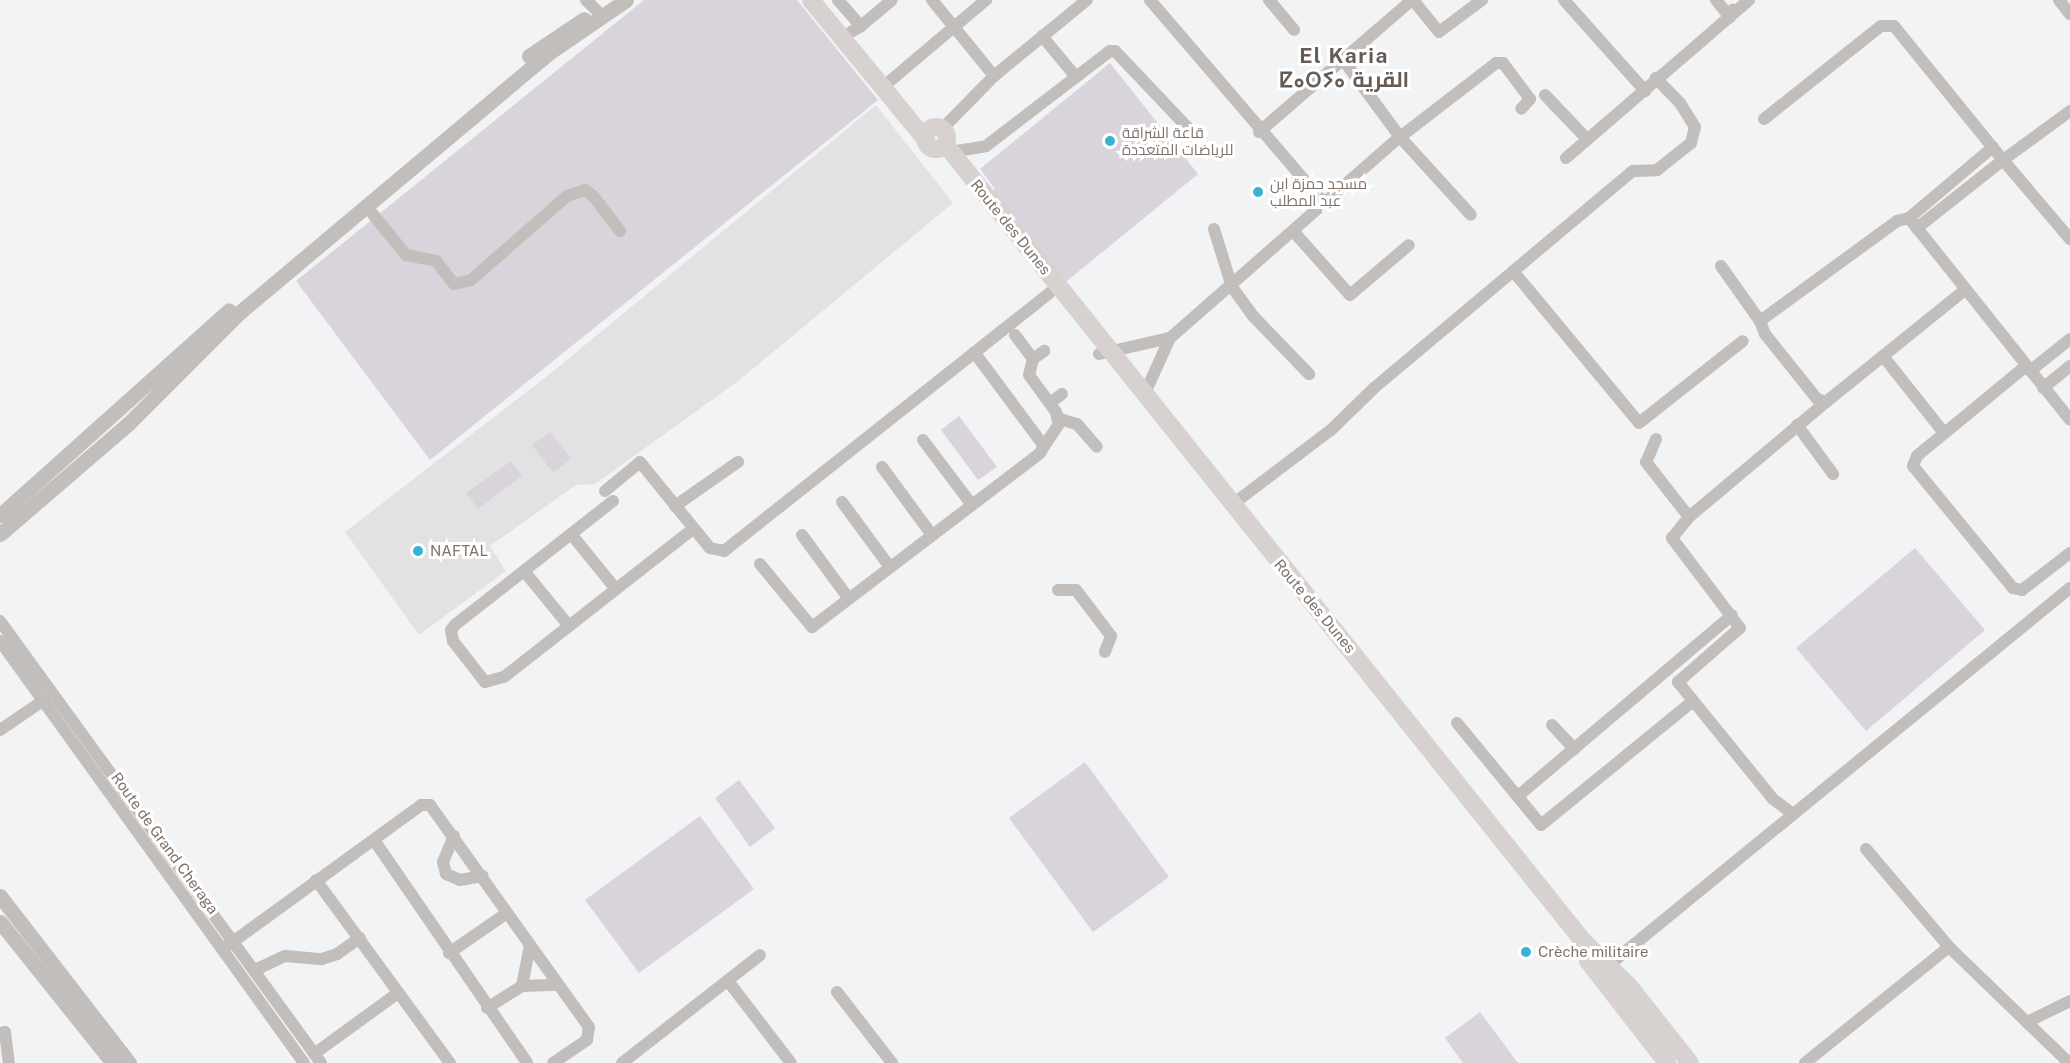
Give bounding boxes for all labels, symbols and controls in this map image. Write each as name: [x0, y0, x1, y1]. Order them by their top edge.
district label: El Karia ⵇⴰⵔⵢⴰ القرية: [1283, 43, 1405, 93]
place label: قاعة الشراقة للرياضات المتعددة: [1122, 123, 1233, 158]
marker: قاعة الشراقة للرياضات المتعددة: [1103, 134, 1117, 148]
place label: مسجد حمزة ابن عبد المطلب: [1270, 174, 1367, 209]
street label: Route des Dunes: [967, 176, 1055, 278]
marker: مسجد حمزة ابن عبد المطلب: [1251, 185, 1265, 199]
place label: NAFTAL: [430, 542, 488, 560]
marker: NAFTAL: [411, 544, 425, 558]
street label: Route des Dunes: [1270, 555, 1360, 657]
street label: Route de Grand Cheraga: [108, 769, 222, 917]
place label: Crèche militaire: [1538, 943, 1649, 961]
marker: Crèche militaire: [1519, 945, 1533, 959]

